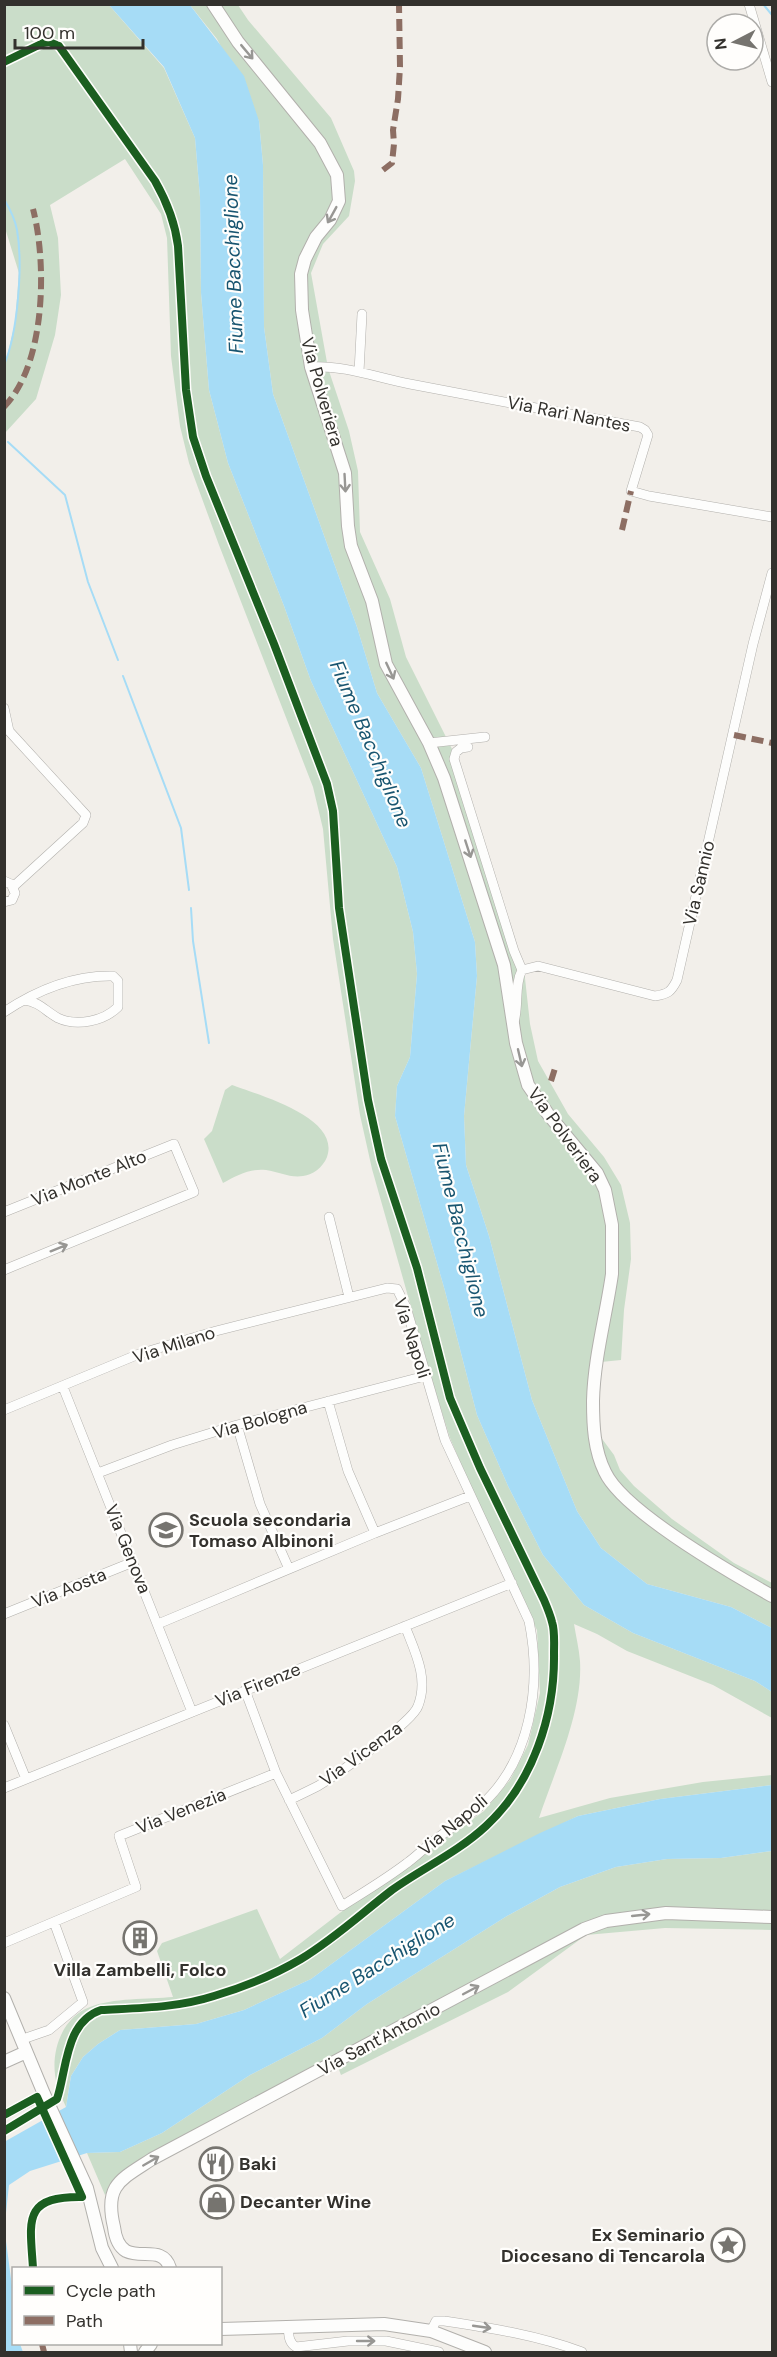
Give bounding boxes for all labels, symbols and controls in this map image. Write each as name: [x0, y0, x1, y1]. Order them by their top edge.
scale bar: [15, 12, 142, 50]
north arrow: [705, 12, 765, 72]
text: 100 m: [24, 21, 75, 45]
text: N: [709, 37, 732, 51]
one-way arrow: [240, 44, 253, 60]
water label: Fiume Bacchiglione: [217, 174, 249, 354]
one-way arrow: [326, 206, 338, 223]
street label: Via Polveriera: [295, 335, 349, 449]
street label: Via Rari Nantes: [505, 390, 633, 438]
one-way arrow: [340, 472, 351, 492]
water label: Fiume Bacchiglione: [324, 656, 418, 832]
one-way arrow: [384, 662, 396, 680]
street label: Via Sannio: [678, 838, 720, 928]
one-way arrow: [463, 839, 474, 858]
one-way arrow: [514, 1048, 526, 1067]
street label: Via Polveriera: [522, 1082, 608, 1188]
water label: Fiume Bacchiglione: [427, 1140, 495, 1320]
street label: Via Monte Alto: [28, 1144, 150, 1212]
one-way arrow: [49, 1242, 67, 1253]
street label: Via Napoli: [388, 1295, 436, 1381]
street label: Via Milano: [130, 1320, 218, 1370]
street label: Via Bologna: [210, 1395, 310, 1445]
street label: Via Genova: [99, 1501, 157, 1597]
place label: Scuola secondaria Tomaso Albinoni: [189, 1508, 351, 1553]
school or university icon: Scuola secondaria Tomaso Albinoni: [148, 1512, 184, 1548]
street label: Via Aosta: [28, 1562, 110, 1614]
street label: Via Firenze: [212, 1657, 304, 1713]
street label: Via Vicenza: [315, 1716, 407, 1792]
street label: Via Venezia: [132, 1782, 230, 1840]
street label: Via Napoli: [413, 1789, 493, 1861]
water label: Fiume Bacchiglione: [294, 1907, 460, 2023]
one-way arrow: [630, 1910, 650, 1921]
building icon: Villa Zambelli, Folco: [122, 1920, 158, 1956]
place label: Villa Zambelli, Folco: [54, 1958, 226, 1982]
one-way arrow: [462, 1984, 479, 1996]
street label: Via Sant'Antonio: [314, 1997, 444, 2081]
restaurant icon: Baki: [198, 2146, 234, 2182]
place label: Baki: [239, 2152, 276, 2176]
one-way arrow: [141, 2155, 159, 2166]
shop icon: Decanter Wine: [199, 2184, 235, 2220]
place label: Decanter Wine: [240, 2190, 371, 2214]
place label: Ex Seminario Diocesano di Tencarola: [501, 2223, 705, 2268]
place icon: Ex Seminario Diocesano di Tencarola: [710, 2227, 746, 2263]
legend: [12, 2267, 222, 2345]
text: Cycle path: [66, 2279, 156, 2303]
text: Path: [66, 2309, 103, 2333]
one-way arrow: [472, 2321, 491, 2332]
one-way arrow: [355, 2335, 375, 2347]

